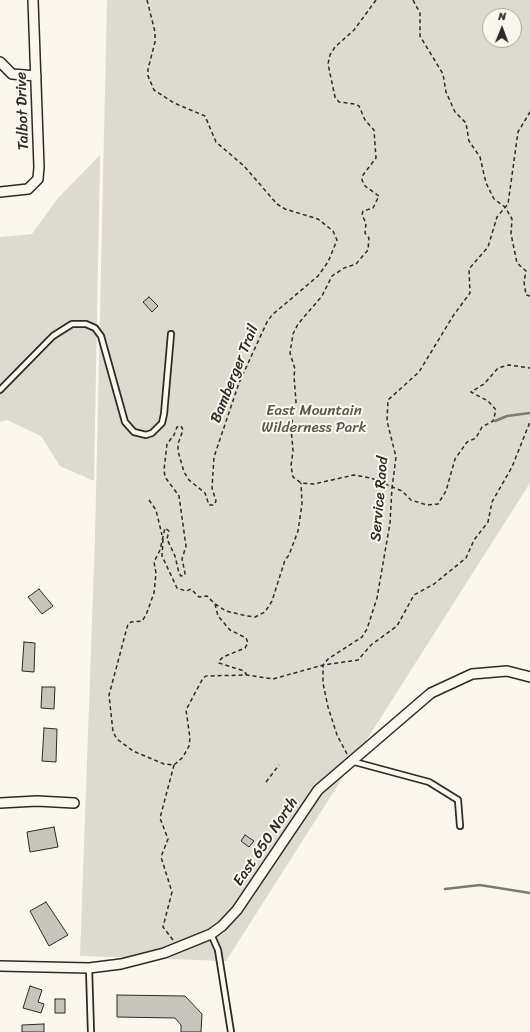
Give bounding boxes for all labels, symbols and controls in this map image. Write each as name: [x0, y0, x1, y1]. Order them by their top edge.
text: N: [498, 7, 506, 26]
north arrow: [482, 8, 522, 48]
street label: Talbot Drive: [13, 72, 33, 150]
street label: Bamberger Trail: [207, 322, 263, 426]
park label: East Mountain Wilderness Park: [262, 402, 366, 437]
street label: Service Raod: [367, 456, 393, 542]
street label: East 650 North: [230, 794, 302, 890]

